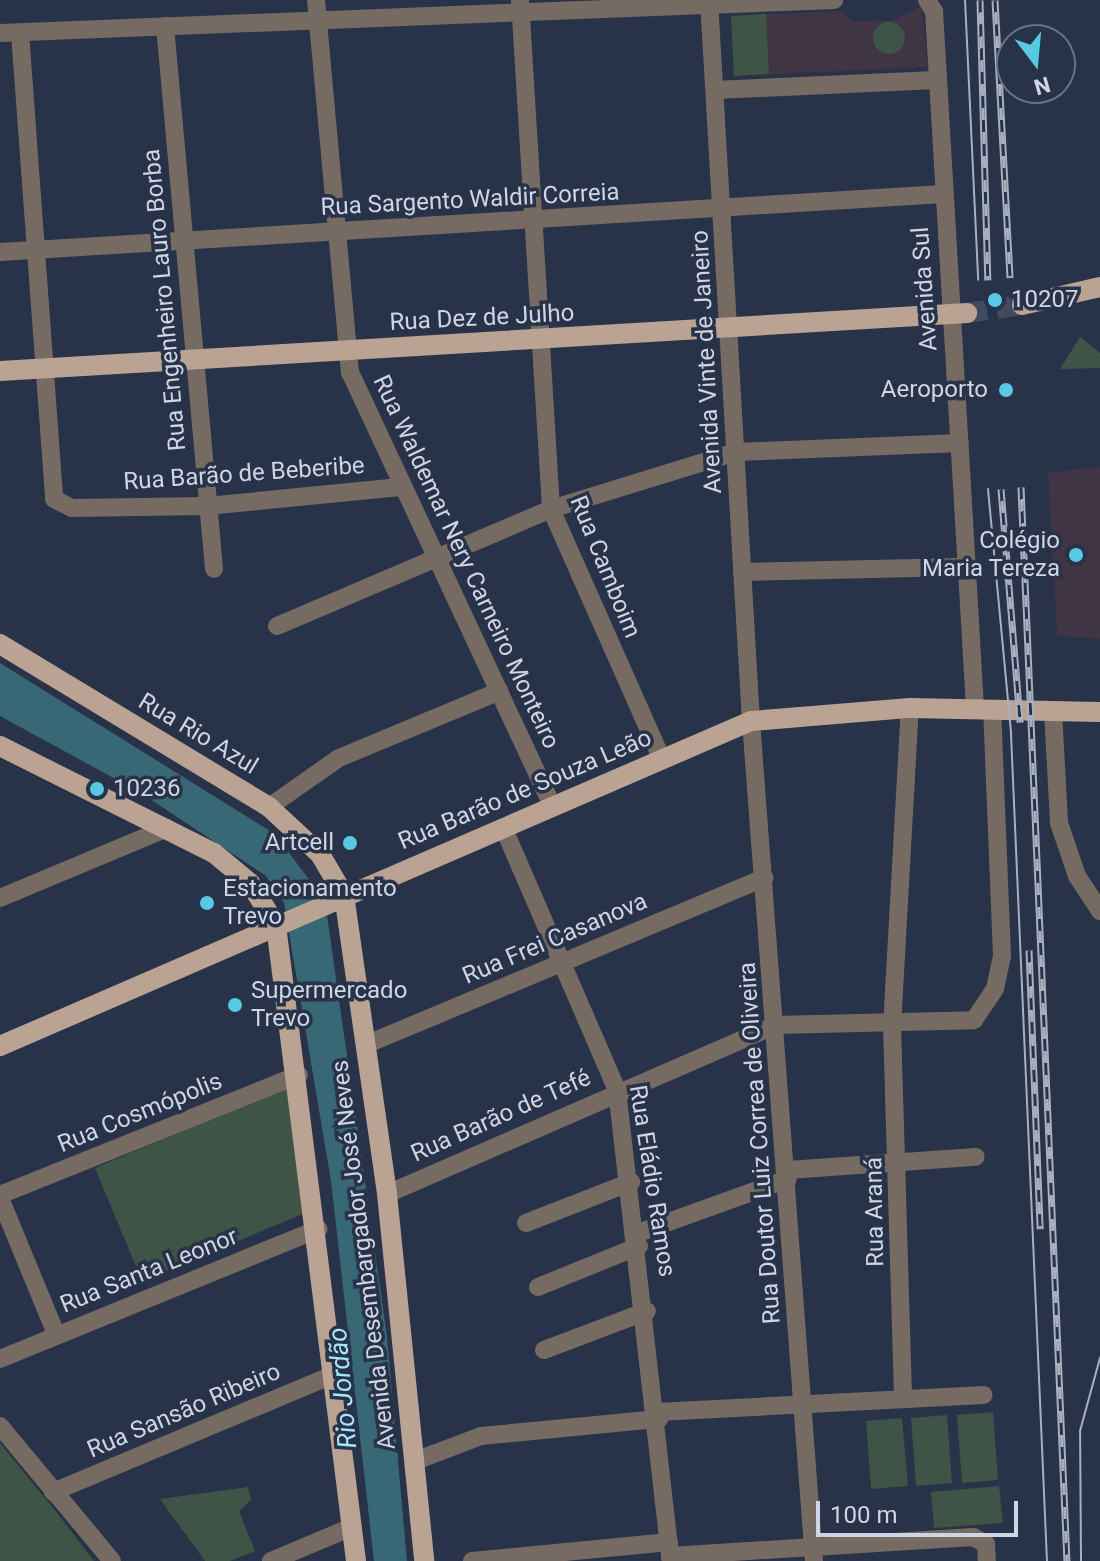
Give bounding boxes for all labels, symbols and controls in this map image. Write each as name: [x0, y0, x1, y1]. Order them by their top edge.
north arrow: [996, 24, 1076, 104]
text: N: [1031, 71, 1053, 100]
street label: Rua Engenheiro Lauro Borba: [137, 148, 193, 452]
street label: Rua Sargento Waldir Correia: [320, 178, 620, 222]
street label: Avenida Sul: [906, 226, 944, 352]
street label: Avenida Vinte de Janeiro: [686, 230, 728, 494]
place label: 10207: [1011, 286, 1078, 314]
marker: 10207: [986, 291, 1004, 309]
street label: Rua Dez de Julho: [389, 299, 575, 337]
street label: Rua Waldemar Nery Carneiro Monteiro: [367, 371, 565, 753]
place label: Aeroporto: [881, 376, 988, 404]
marker: Aeroporto: [995, 379, 1017, 401]
street label: Rua Barão de Beberibe: [122, 451, 366, 497]
street label: Rua Camboim: [563, 492, 647, 642]
place label: Colégio Maria Tereza: [922, 527, 1060, 583]
marker: Colégio Maria Tereza: [1067, 546, 1085, 564]
street label: Rua Rio Azul: [133, 687, 263, 781]
street label: Rua Barão de Souza Leão: [394, 724, 656, 856]
place label: 10236: [113, 775, 180, 803]
marker: 10236: [88, 780, 106, 798]
place label: Artcell: [265, 829, 334, 857]
marker: Artcell: [341, 834, 359, 852]
place label: Estacionamento Trevo: [223, 875, 397, 931]
street label: Rua Frei Casanova: [458, 887, 652, 991]
marker: Estacionamento Trevo: [198, 894, 216, 912]
street label: Rua Doutor Luiz Correa de Oliveira: [733, 961, 787, 1325]
place label: Supermercado Trevo: [251, 977, 407, 1033]
marker: Supermercado Trevo: [226, 996, 244, 1014]
street label: Avenida Desembargador José Neves: [326, 1059, 402, 1451]
street label: Rua Barão de Tefé: [406, 1063, 596, 1169]
street label: Rua Cosmópolis: [54, 1067, 226, 1159]
street label: Rua Eládio Ramos: [623, 1083, 681, 1279]
street label: Rua Araná: [860, 1157, 890, 1267]
street label: Rua Santa Leonor: [56, 1222, 242, 1320]
water label: Rio Jordão: [322, 1326, 364, 1450]
street label: Rua Sansão Ribeiro: [83, 1357, 285, 1465]
scale bar: [820, 1485, 1022, 1535]
text: 100 m: [830, 1501, 897, 1529]

